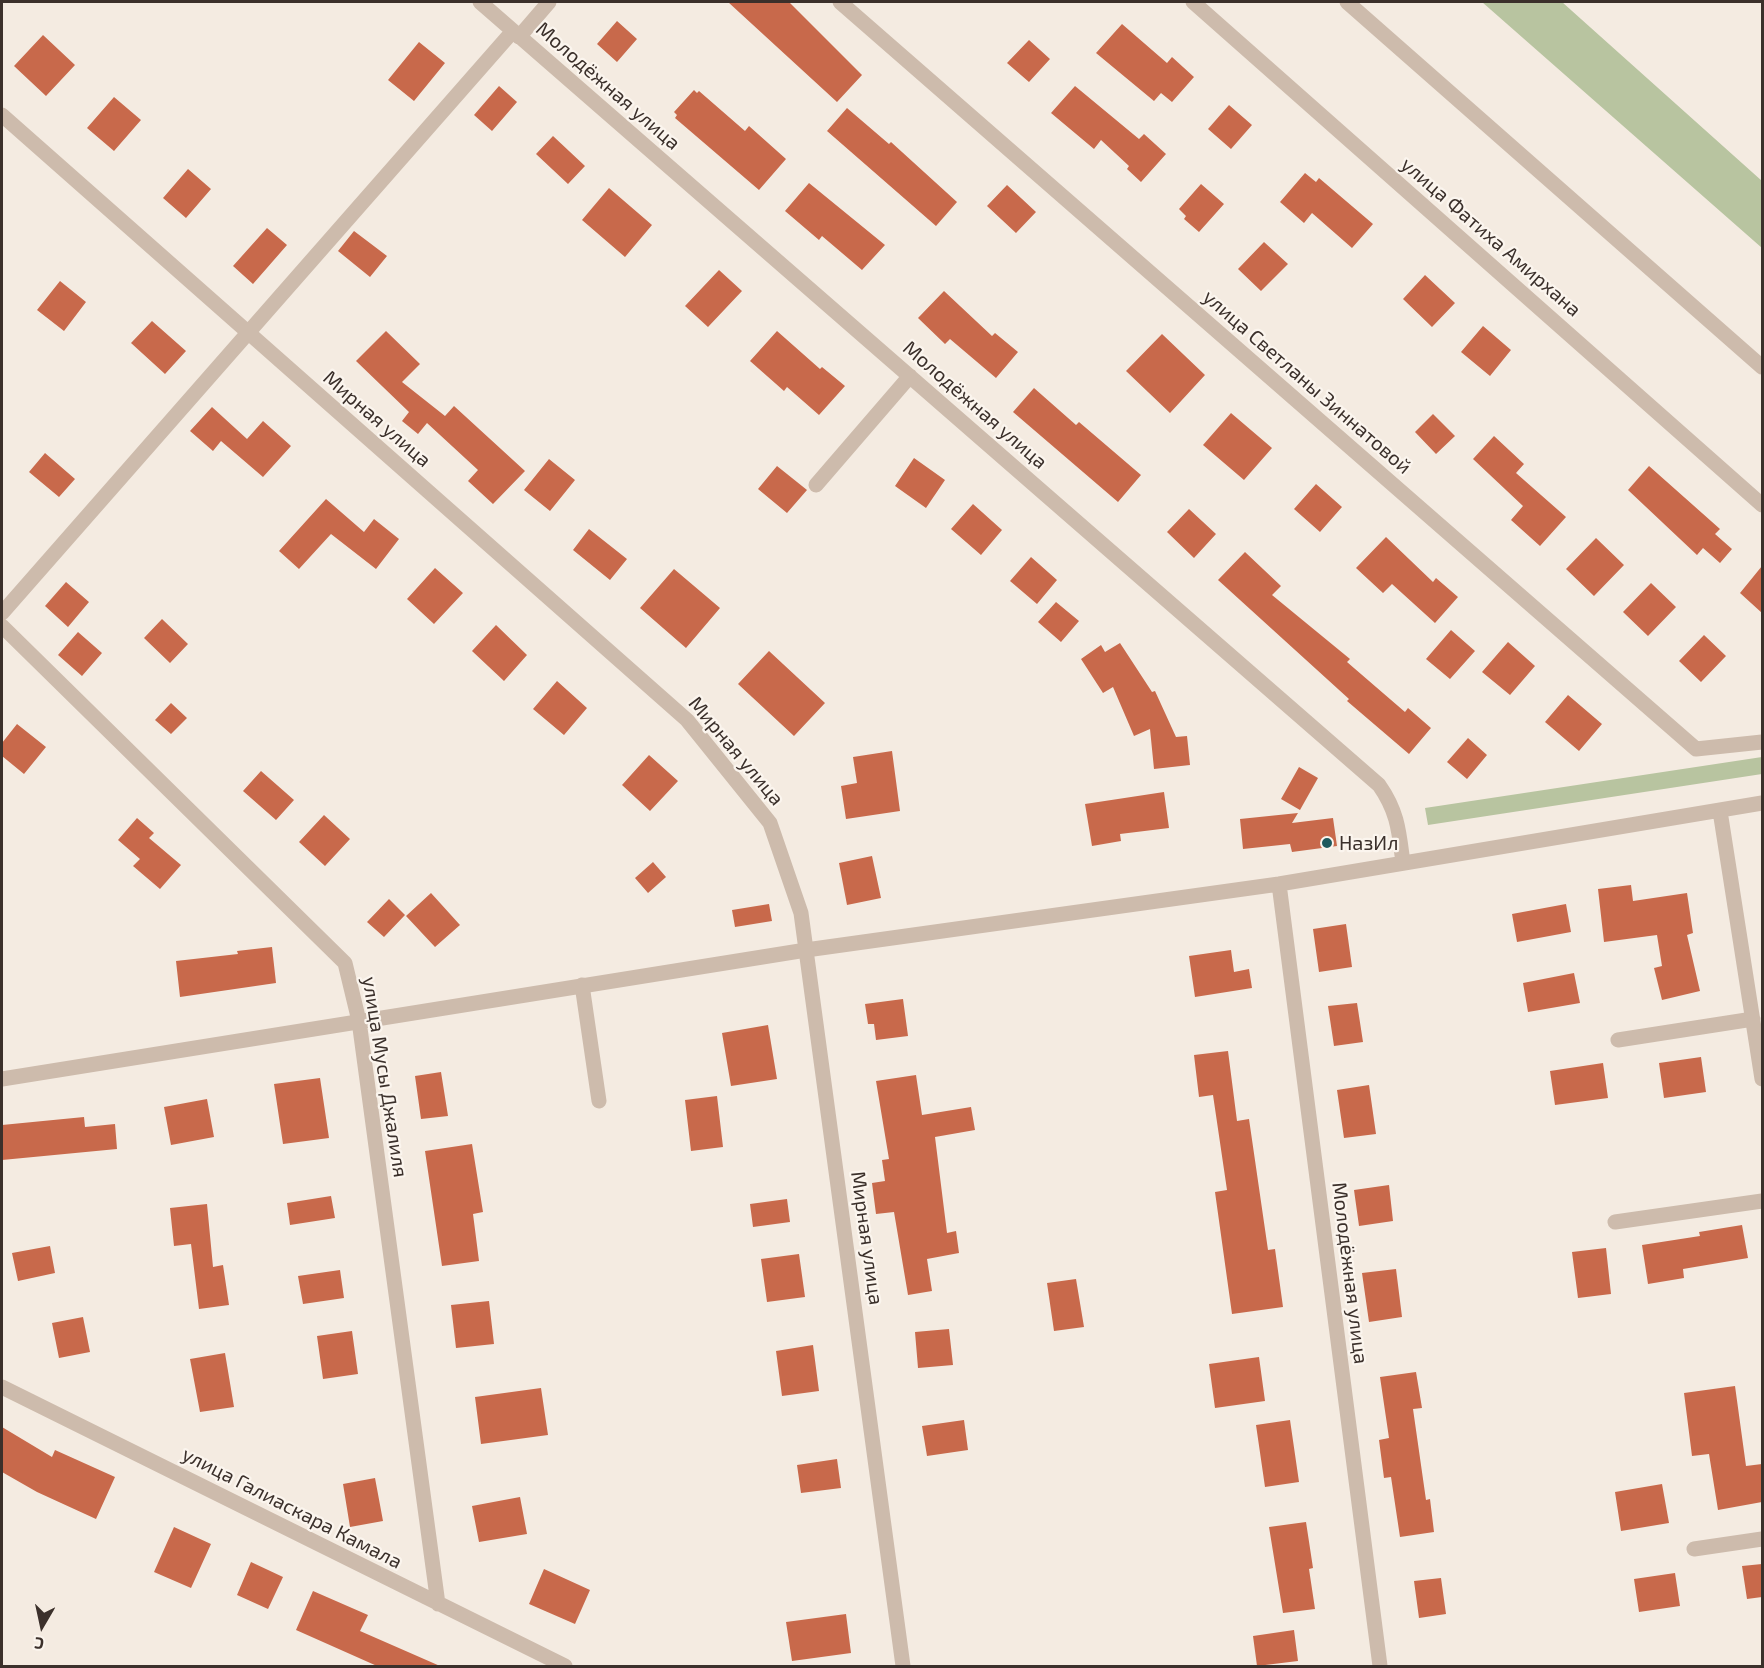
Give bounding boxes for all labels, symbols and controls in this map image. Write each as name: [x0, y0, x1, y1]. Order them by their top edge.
street label: Молодёжная улица: [531, 17, 685, 155]
street label: улица Фатиха Амирхана: [1396, 152, 1586, 322]
street label: улица Светланы Зиннатовой: [1198, 285, 1416, 479]
street label: Молодёжная улица: [898, 336, 1052, 474]
street label: Мирная улица: [318, 366, 436, 472]
street label: Мирная улица: [683, 692, 789, 810]
place label: НазИл: [1339, 831, 1398, 855]
marker: НазИл: [1320, 836, 1334, 850]
street label: улица Мусы Джалиля: [357, 975, 413, 1179]
street label: Мирная улица: [846, 1170, 888, 1306]
street label: Молодёжная улица: [1327, 1181, 1373, 1365]
street label: улица Галиаскара Камала: [178, 1442, 406, 1574]
north arrow: [12, 1596, 72, 1656]
text: С: [33, 1634, 45, 1654]

